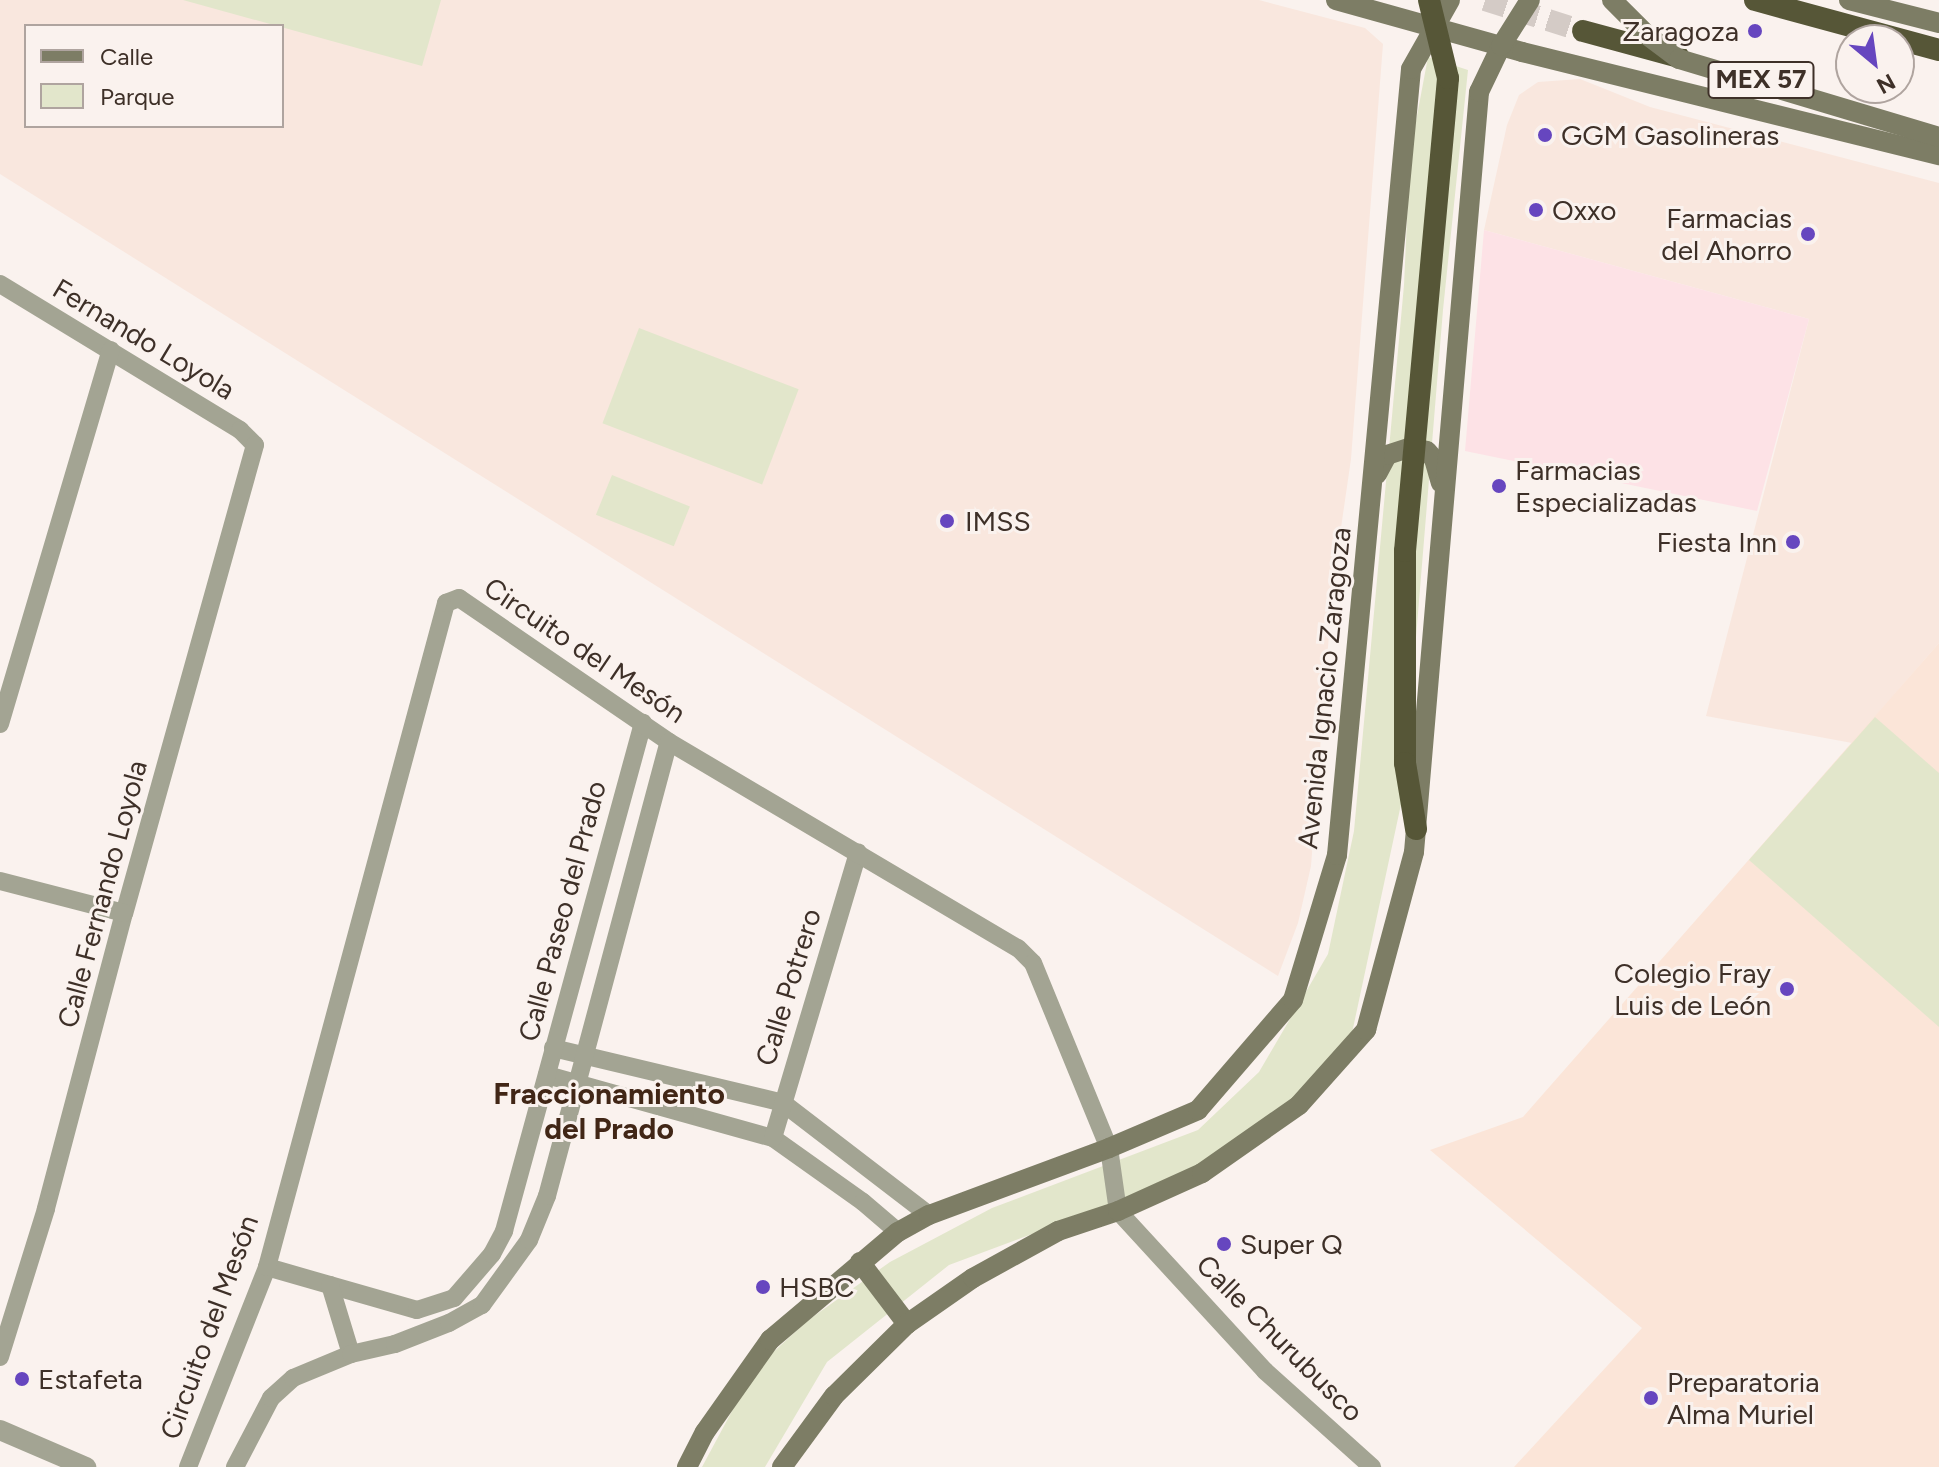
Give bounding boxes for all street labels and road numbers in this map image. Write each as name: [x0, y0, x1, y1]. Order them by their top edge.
road number: MEX 57: [1707, 58, 1815, 102]
street label: Fernando Loyola: [47, 271, 241, 407]
street label: Avenida Ignacio Zaragoza: [1290, 525, 1358, 851]
street label: Circuito del Mesón: [478, 570, 692, 730]
street label: Calle Fernando Loyola: [50, 757, 154, 1031]
street label: Calle Paseo del Prado: [511, 777, 613, 1045]
street label: Calle Potrero: [748, 905, 828, 1069]
street label: Circuito del Mesón: [153, 1210, 265, 1444]
street label: Calle Churubusco: [1190, 1248, 1370, 1428]

